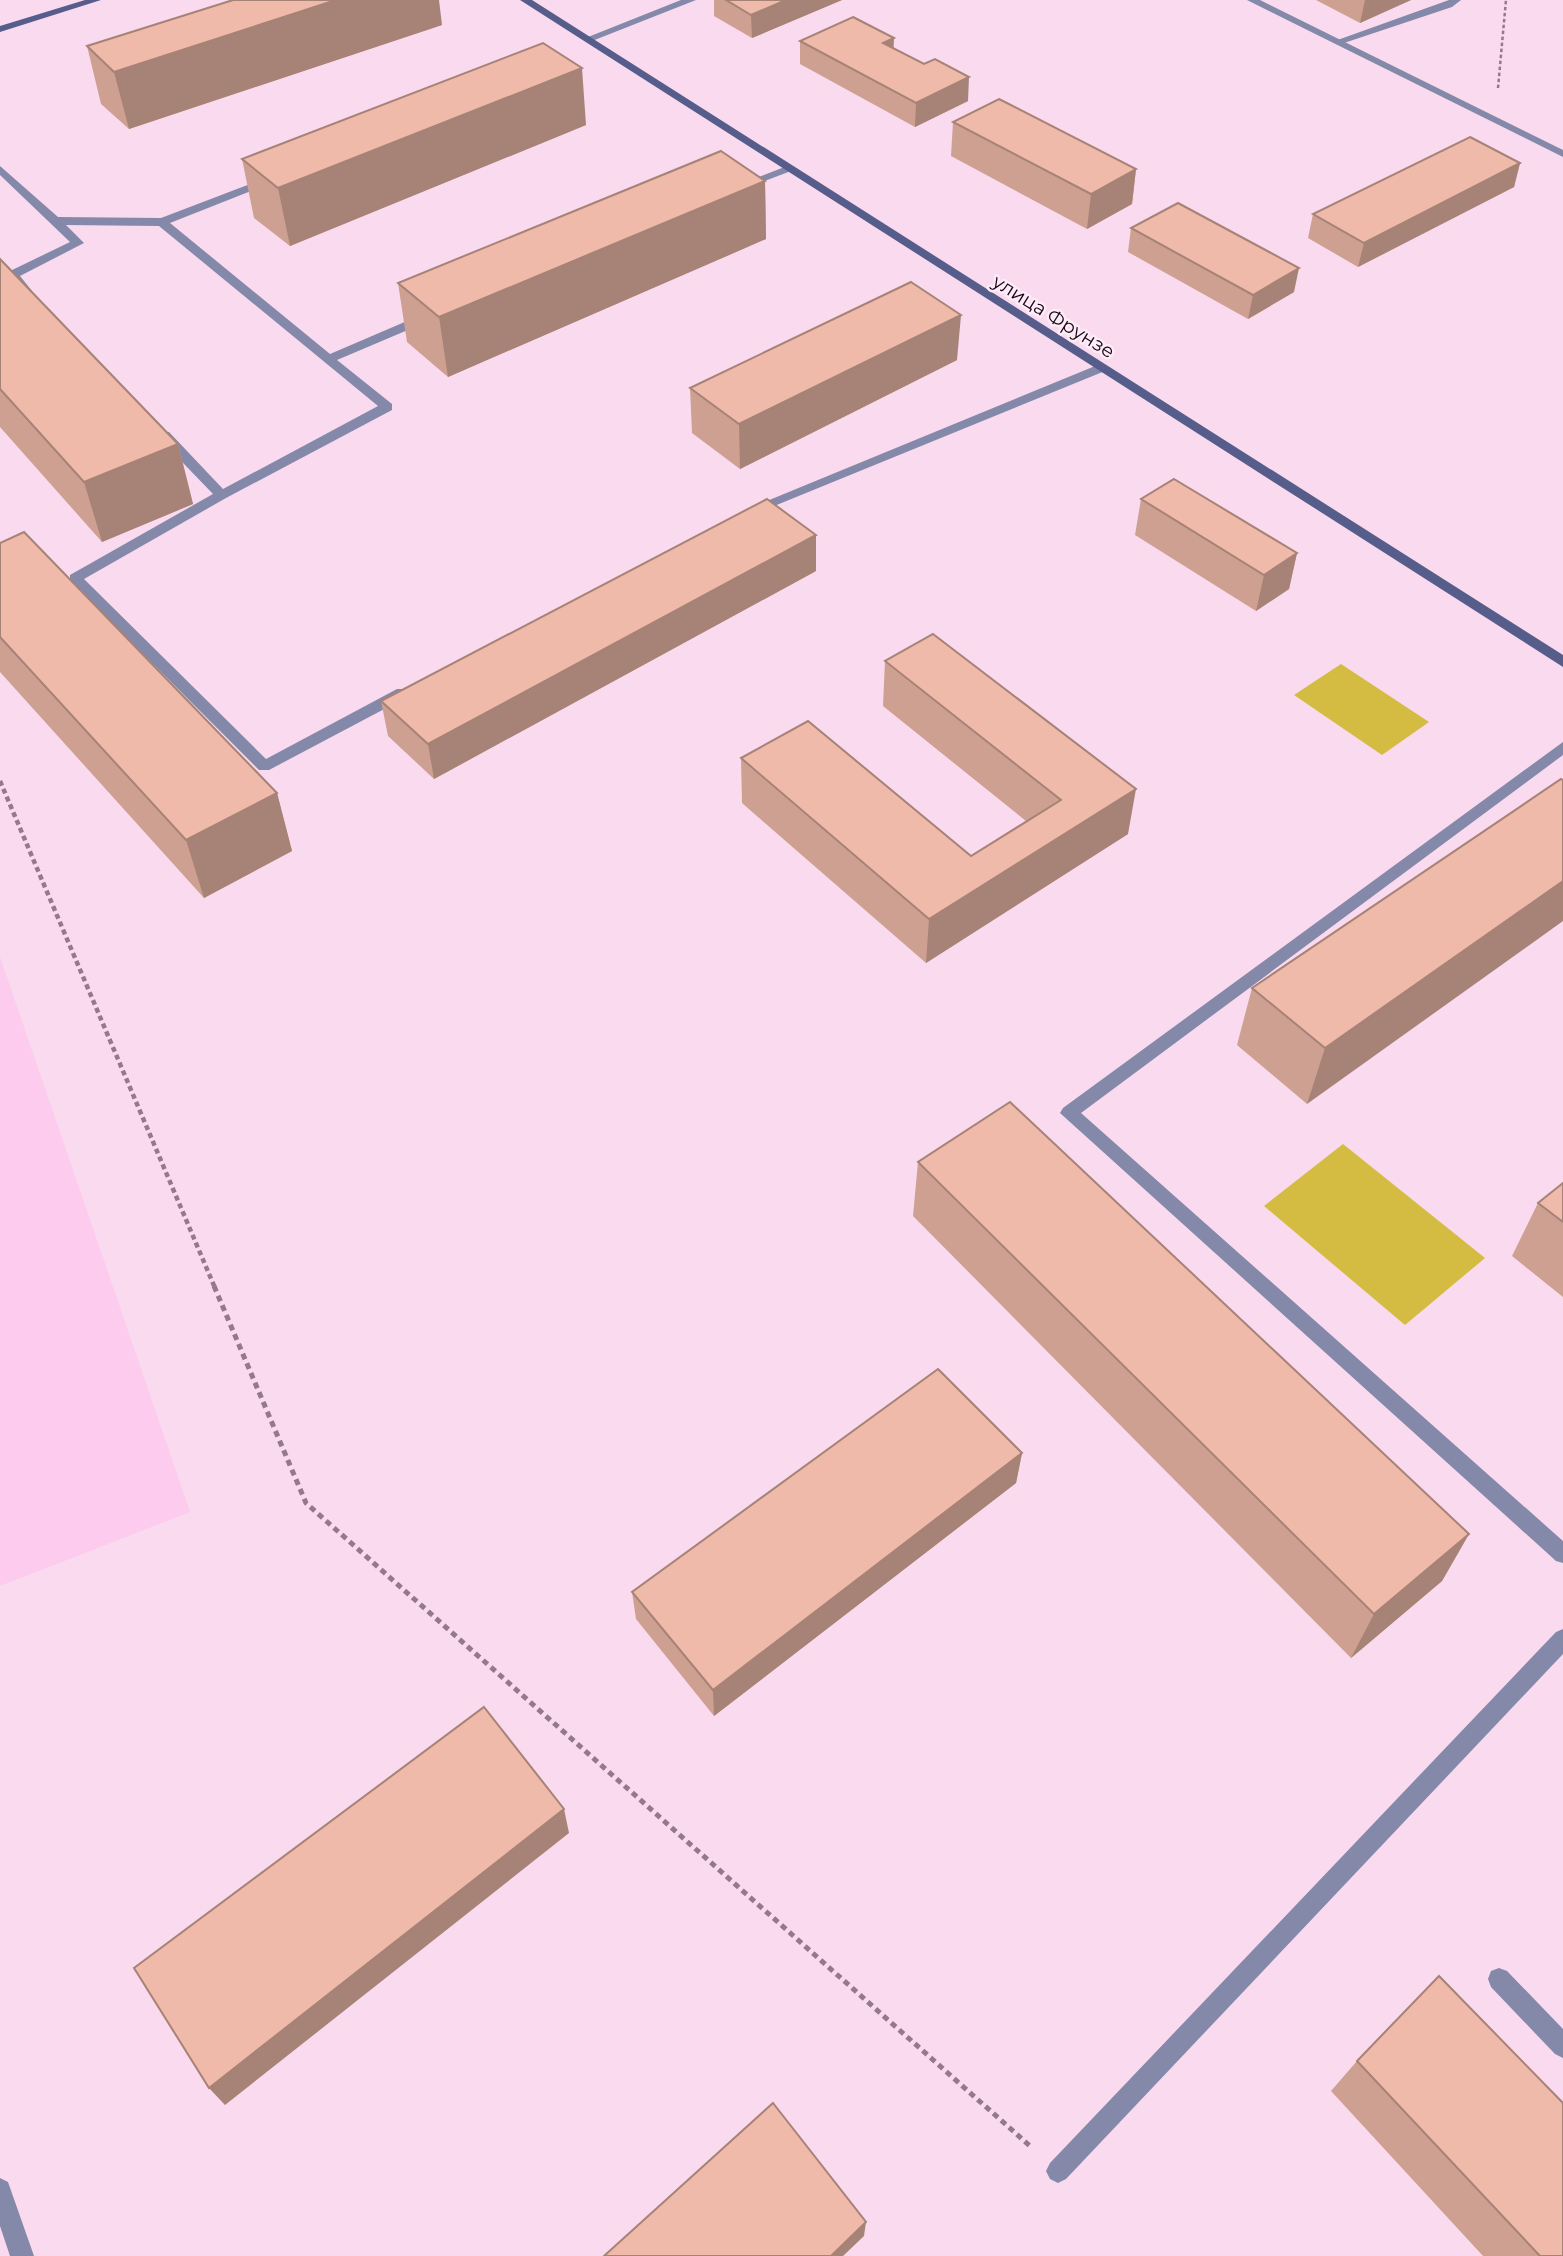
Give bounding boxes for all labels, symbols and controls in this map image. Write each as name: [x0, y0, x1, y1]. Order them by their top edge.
street label: улица Фрунзе: [988, 269, 1119, 363]

